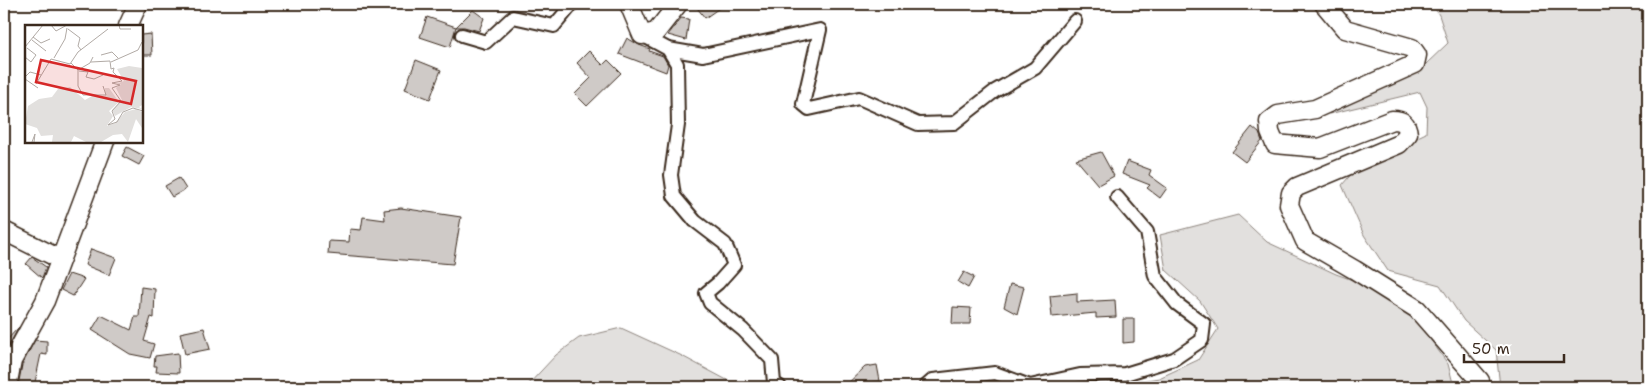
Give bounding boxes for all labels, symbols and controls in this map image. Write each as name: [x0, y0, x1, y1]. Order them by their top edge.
inset map: [25, 25, 142, 142]
scale bar: [1464, 331, 1564, 363]
text: 50 m: [1472, 339, 1510, 359]

